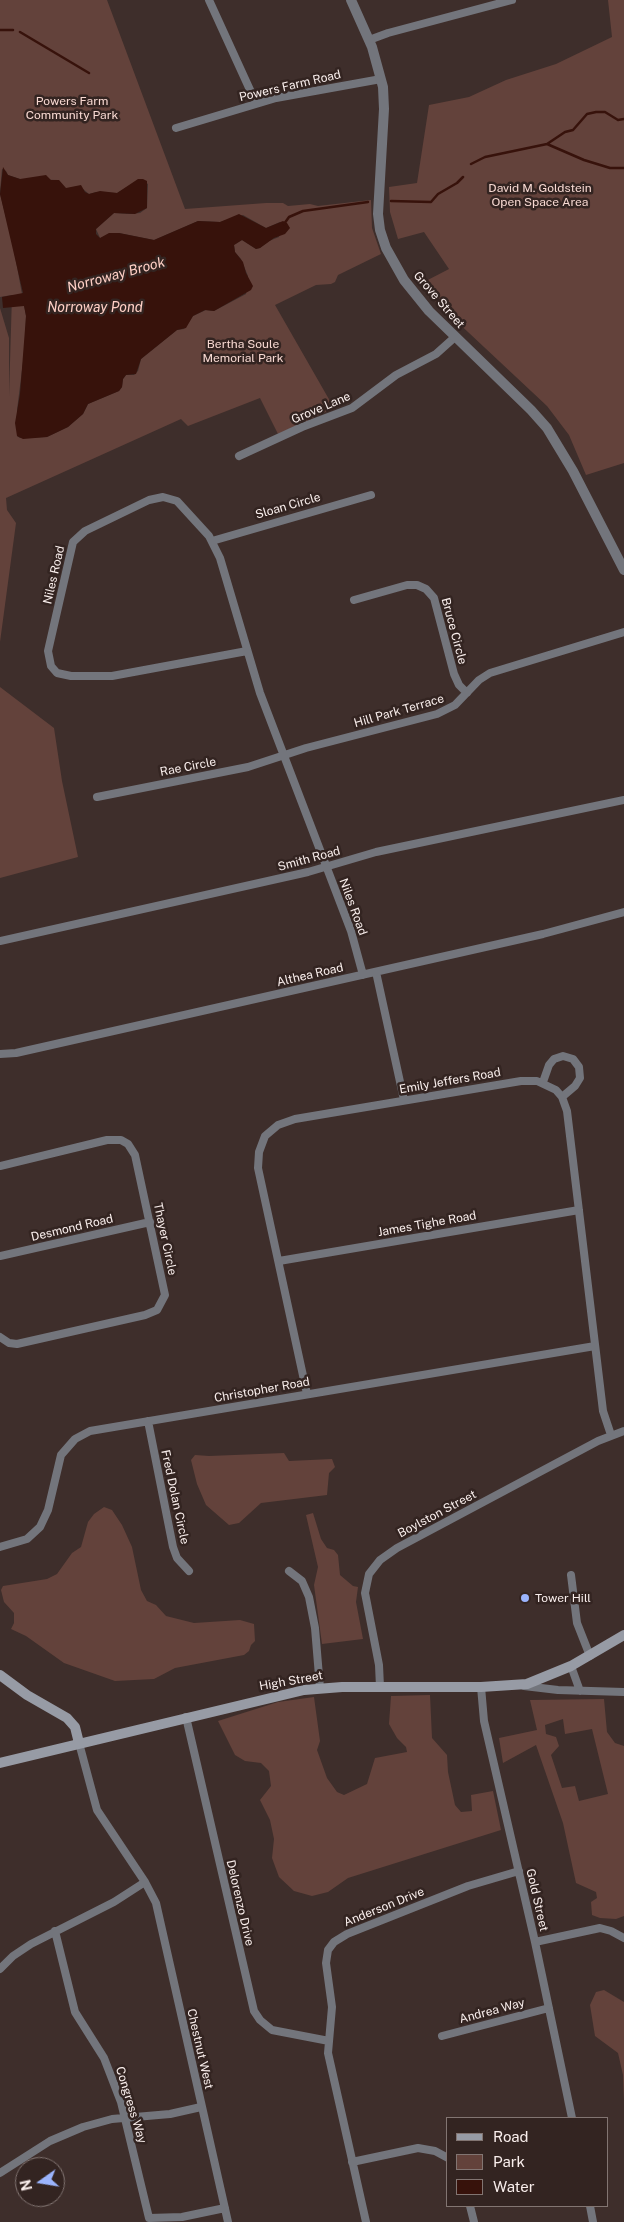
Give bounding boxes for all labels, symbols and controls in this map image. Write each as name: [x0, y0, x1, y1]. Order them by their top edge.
street label: Powers Farm Road: [238, 67, 342, 105]
park label: Powers Farm Community Park: [26, 94, 118, 122]
park label: David M. Goldstein Open Space Area: [488, 181, 592, 209]
water label: Norroway Brook: [65, 254, 167, 296]
street label: Grove Street: [410, 269, 468, 331]
water label: Norroway Pond: [47, 300, 143, 316]
park label: Bertha Soule Memorial Park: [203, 337, 283, 365]
street label: Grove Lane: [289, 389, 353, 427]
street label: Sloan Circle: [254, 490, 322, 522]
street label: Niles Road: [40, 544, 68, 606]
street label: Bruce Circle: [438, 596, 470, 666]
street label: Hill Park Terrace: [352, 691, 446, 731]
street label: Rae Circle: [159, 755, 217, 779]
street label: Smith Road: [276, 844, 342, 874]
street label: Niles Road: [336, 877, 370, 937]
street label: Althea Road: [275, 960, 345, 990]
street label: Emily Jeffers Road: [398, 1065, 502, 1097]
street label: Thayer Circle: [150, 1201, 180, 1277]
street label: James Tighe Road: [377, 1208, 477, 1240]
street label: Desmond Road: [30, 1212, 114, 1244]
street label: Christopher Road: [213, 1374, 311, 1406]
street label: Fred Dolan Circle: [158, 1448, 192, 1546]
street label: Boylston Street: [395, 1487, 479, 1541]
place label: Tower Hill: [535, 1591, 591, 1605]
marker: Tower Hill: [519, 1592, 531, 1604]
street label: High Street: [258, 1668, 324, 1694]
street label: Delorenzo Drive: [223, 1859, 257, 1947]
street label: Gold Street: [523, 1867, 551, 1933]
street label: Anderson Drive: [342, 1884, 426, 1930]
street label: Andrea Way: [458, 1995, 526, 2027]
street label: Chestnut West: [184, 2007, 216, 2091]
street label: Congress Way: [112, 2065, 150, 2145]
legend: [446, 2117, 609, 2207]
text: Road: [493, 2128, 529, 2145]
text: Park: [493, 2153, 525, 2170]
north arrow: [15, 2157, 65, 2207]
text: N: [17, 2178, 35, 2192]
text: Water: [493, 2178, 535, 2195]

